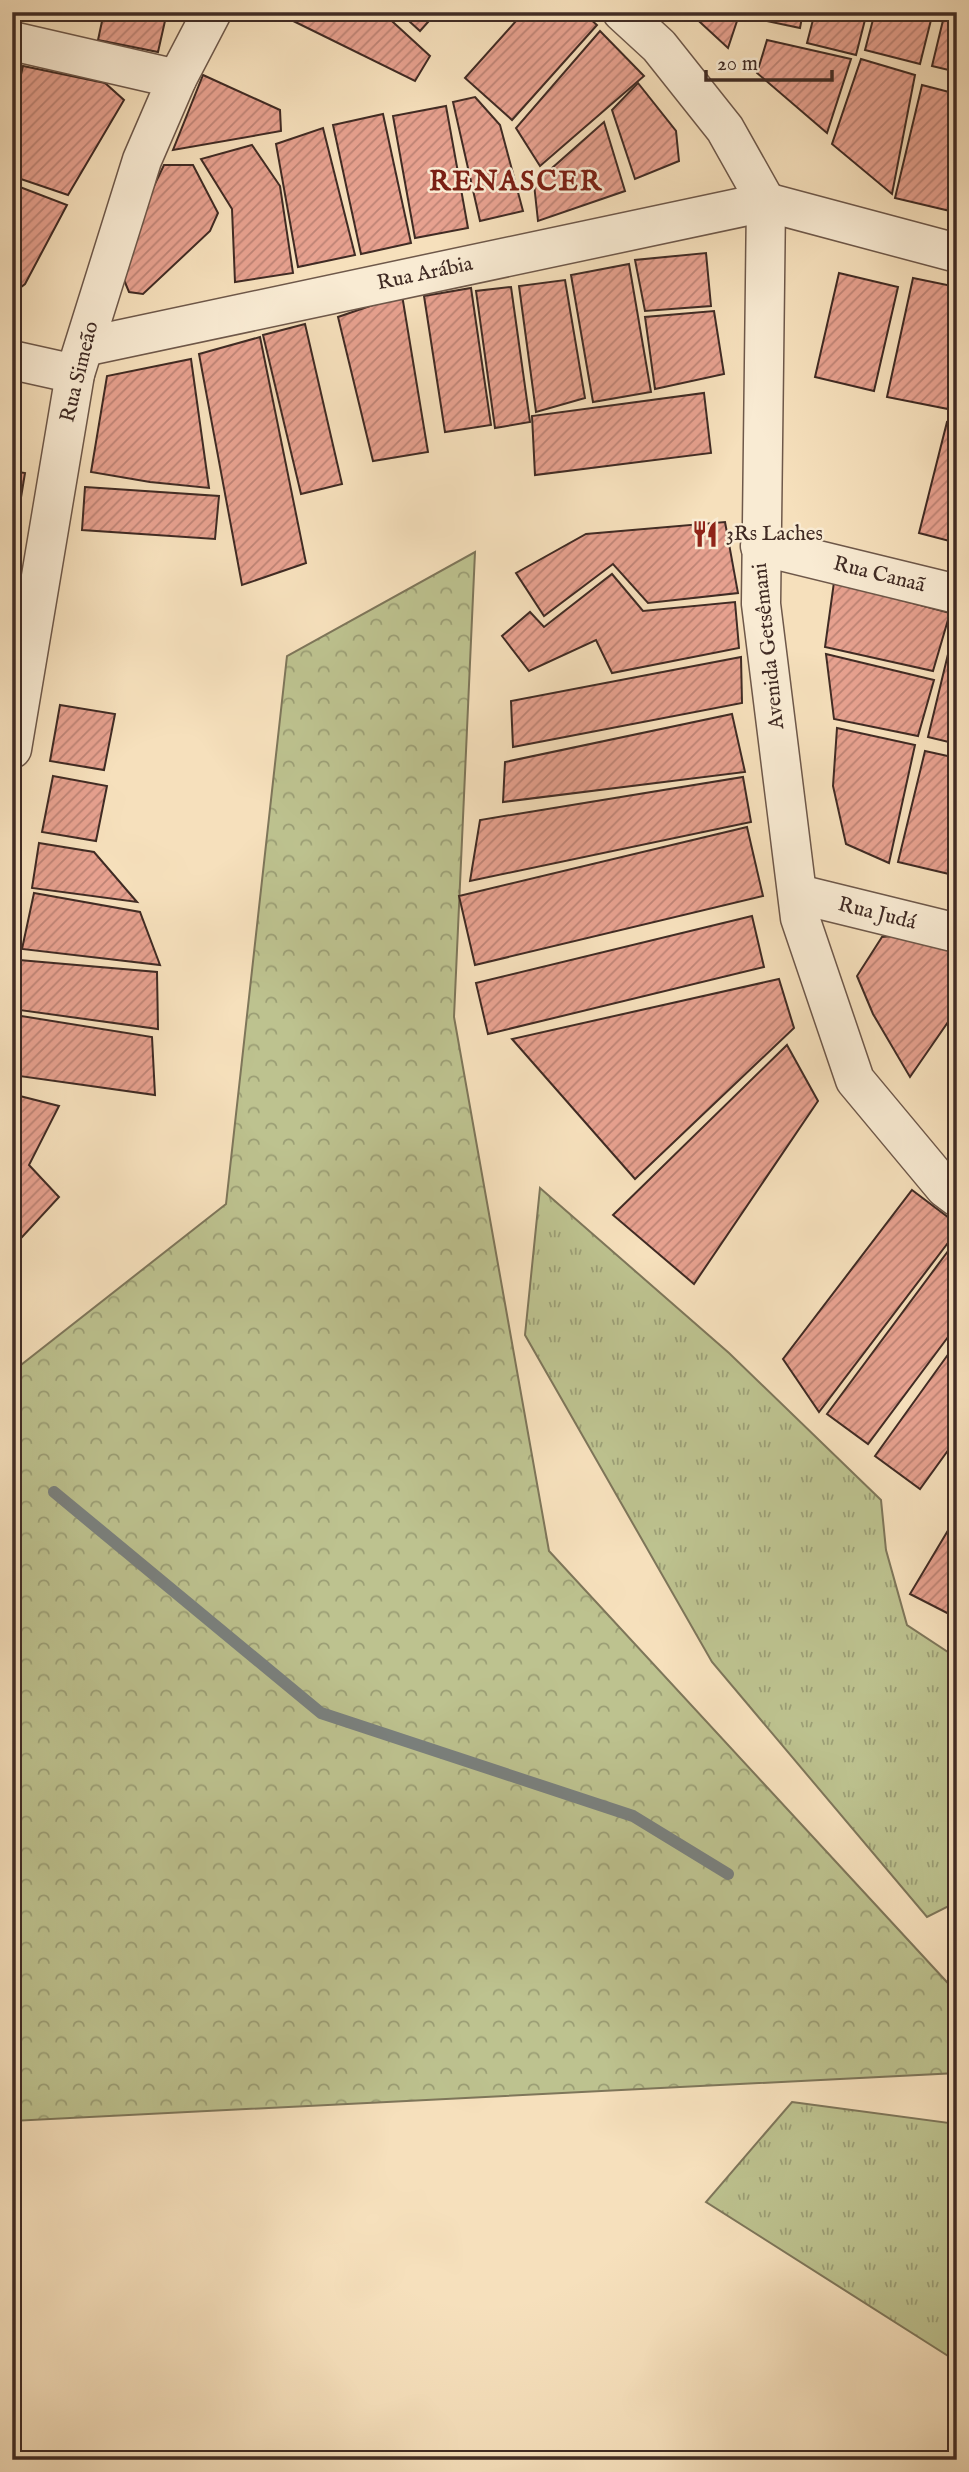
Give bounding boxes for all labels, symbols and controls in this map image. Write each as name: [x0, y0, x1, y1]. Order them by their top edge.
scale bar: [706, 38, 832, 82]
text: 20 m: [717, 51, 758, 78]
district label: RENASCER: [429, 165, 603, 200]
street label: Rua Arábia: [375, 250, 476, 297]
street label: Rua Simeão: [54, 319, 106, 425]
restaurant icon: 3Rs Laches: [690, 519, 720, 549]
place label: 3Rs Laches: [726, 521, 823, 548]
street label: Rua Canaã: [830, 551, 929, 600]
street label: Avenida Getsêmani: [747, 562, 791, 731]
street label: Rua Judá: [835, 891, 920, 937]

